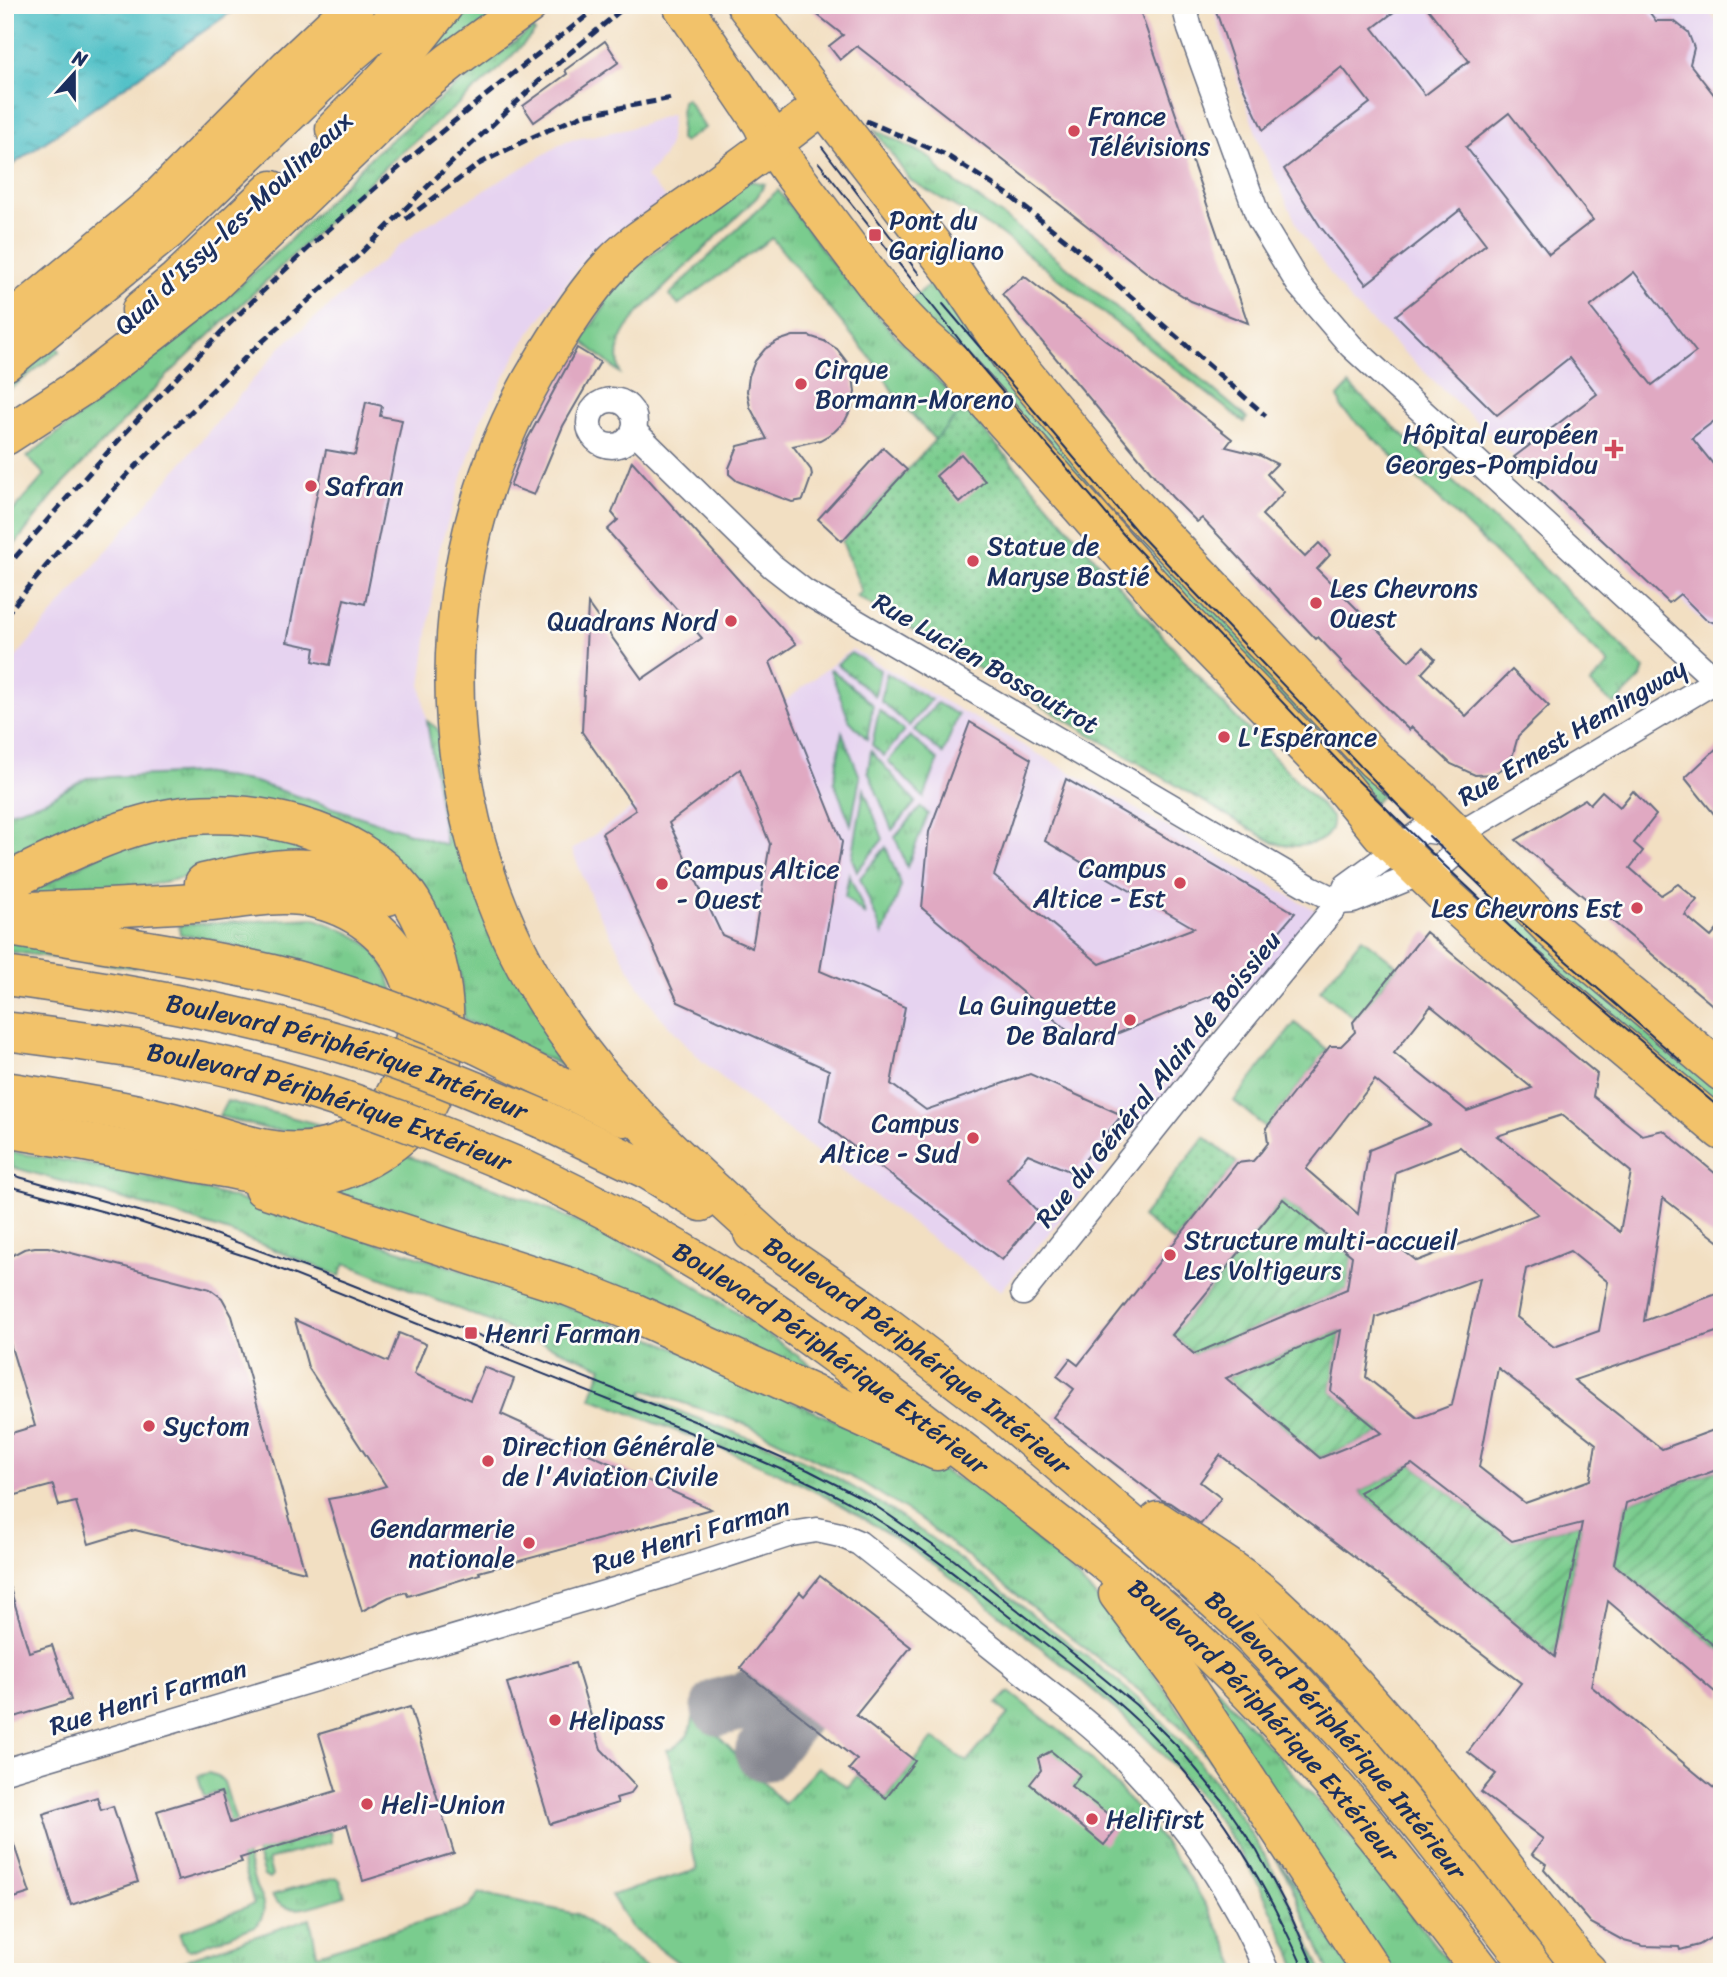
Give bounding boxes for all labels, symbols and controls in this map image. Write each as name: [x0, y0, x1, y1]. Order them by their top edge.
north arrow: [38, 38, 108, 108]
text: N: [67, 40, 93, 77]
place label: France Télévisions: [1088, 93, 1210, 169]
street label: Quai d'Issy-les-Moulineaux: [103, 99, 364, 347]
marker: France Télévisions: [1066, 123, 1082, 139]
place label: Pont du Garigliano: [889, 197, 1004, 273]
marker: Pont du Garigliano: [867, 227, 883, 243]
place label: Cirque Bormann-Moreno: [815, 346, 1014, 422]
marker: Cirque Bormann-Moreno: [793, 376, 809, 392]
place label: Hôpital européen Georges-Pompidou: [1386, 411, 1598, 487]
marker: Hôpital européen Georges-Pompidou: [1604, 439, 1624, 459]
place label: Safran: [325, 463, 404, 509]
marker: Safran: [303, 478, 319, 494]
place label: Statue de Maryse Bastié: [987, 523, 1150, 599]
marker: Statue de Maryse Bastié: [965, 553, 981, 569]
place label: Les Chevrons Ouest: [1330, 565, 1478, 641]
street label: Rue Lucien Bossoutrot: [864, 579, 1108, 747]
marker: Les Chevrons Ouest: [1308, 595, 1324, 611]
place label: Quadrans Nord: [547, 598, 719, 644]
marker: Quadrans Nord: [723, 613, 739, 629]
street label: Rue Ernest Hemingway: [1448, 645, 1696, 819]
place label: L'Espérance: [1238, 714, 1377, 760]
marker: L'Espérance: [1216, 729, 1232, 745]
place label: Campus Altice - Est: [1032, 845, 1166, 921]
place label: Campus Altice - Ouest: [676, 846, 840, 922]
marker: Campus Altice - Est: [1172, 875, 1188, 891]
marker: Campus Altice - Ouest: [654, 876, 670, 892]
place label: Les Chevrons Est: [1431, 885, 1623, 931]
marker: Les Chevrons Est: [1629, 900, 1645, 916]
street label: Rue du Général Alain de Boissieu: [1023, 920, 1293, 1238]
street label: Boulevard Périphérique Intérieur: [162, 979, 536, 1134]
place label: La Guinguette De Balard: [958, 982, 1118, 1058]
marker: La Guinguette De Balard: [1122, 1012, 1138, 1028]
street label: Boulevard Périphérique Extérieur: [143, 1028, 520, 1185]
place label: Campus Altice - Sud: [819, 1100, 961, 1176]
marker: Campus Altice - Sud: [965, 1130, 981, 1146]
place label: Structure multi-accueil Les Voltigeurs: [1184, 1217, 1458, 1293]
street label: Boulevard Périphérique Intérieur: [754, 1223, 1083, 1488]
street label: Boulevard Périphérique Extérieur: [664, 1228, 1000, 1488]
marker: Structure multi-accueil Les Voltigeurs: [1162, 1247, 1178, 1263]
place label: Henri Farman: [485, 1310, 640, 1356]
marker: Henri Farman: [463, 1325, 479, 1341]
place label: Syctom: [163, 1403, 249, 1449]
marker: Syctom: [141, 1418, 157, 1434]
place label: Direction Générale de l'Aviation Civile: [502, 1423, 718, 1499]
marker: Direction Générale de l'Aviation Civile: [480, 1453, 496, 1469]
street label: Rue Henri Farman: [587, 1483, 795, 1587]
place label: Gendarmerie nationale: [370, 1505, 515, 1581]
marker: Gendarmerie nationale: [521, 1535, 537, 1551]
street label: Boulevard Périphérique Extérieur: [1117, 1566, 1413, 1874]
street label: Boulevard Périphérique Intérieur: [1194, 1578, 1480, 1891]
street label: Rue Henri Farman: [44, 1645, 252, 1749]
place label: Helipass: [569, 1697, 666, 1743]
marker: Helipass: [547, 1712, 563, 1728]
place label: Heli-Union: [381, 1781, 505, 1827]
marker: Heli-Union: [359, 1796, 375, 1812]
place label: Helifirst: [1106, 1796, 1204, 1842]
marker: Helifirst: [1084, 1811, 1100, 1827]

